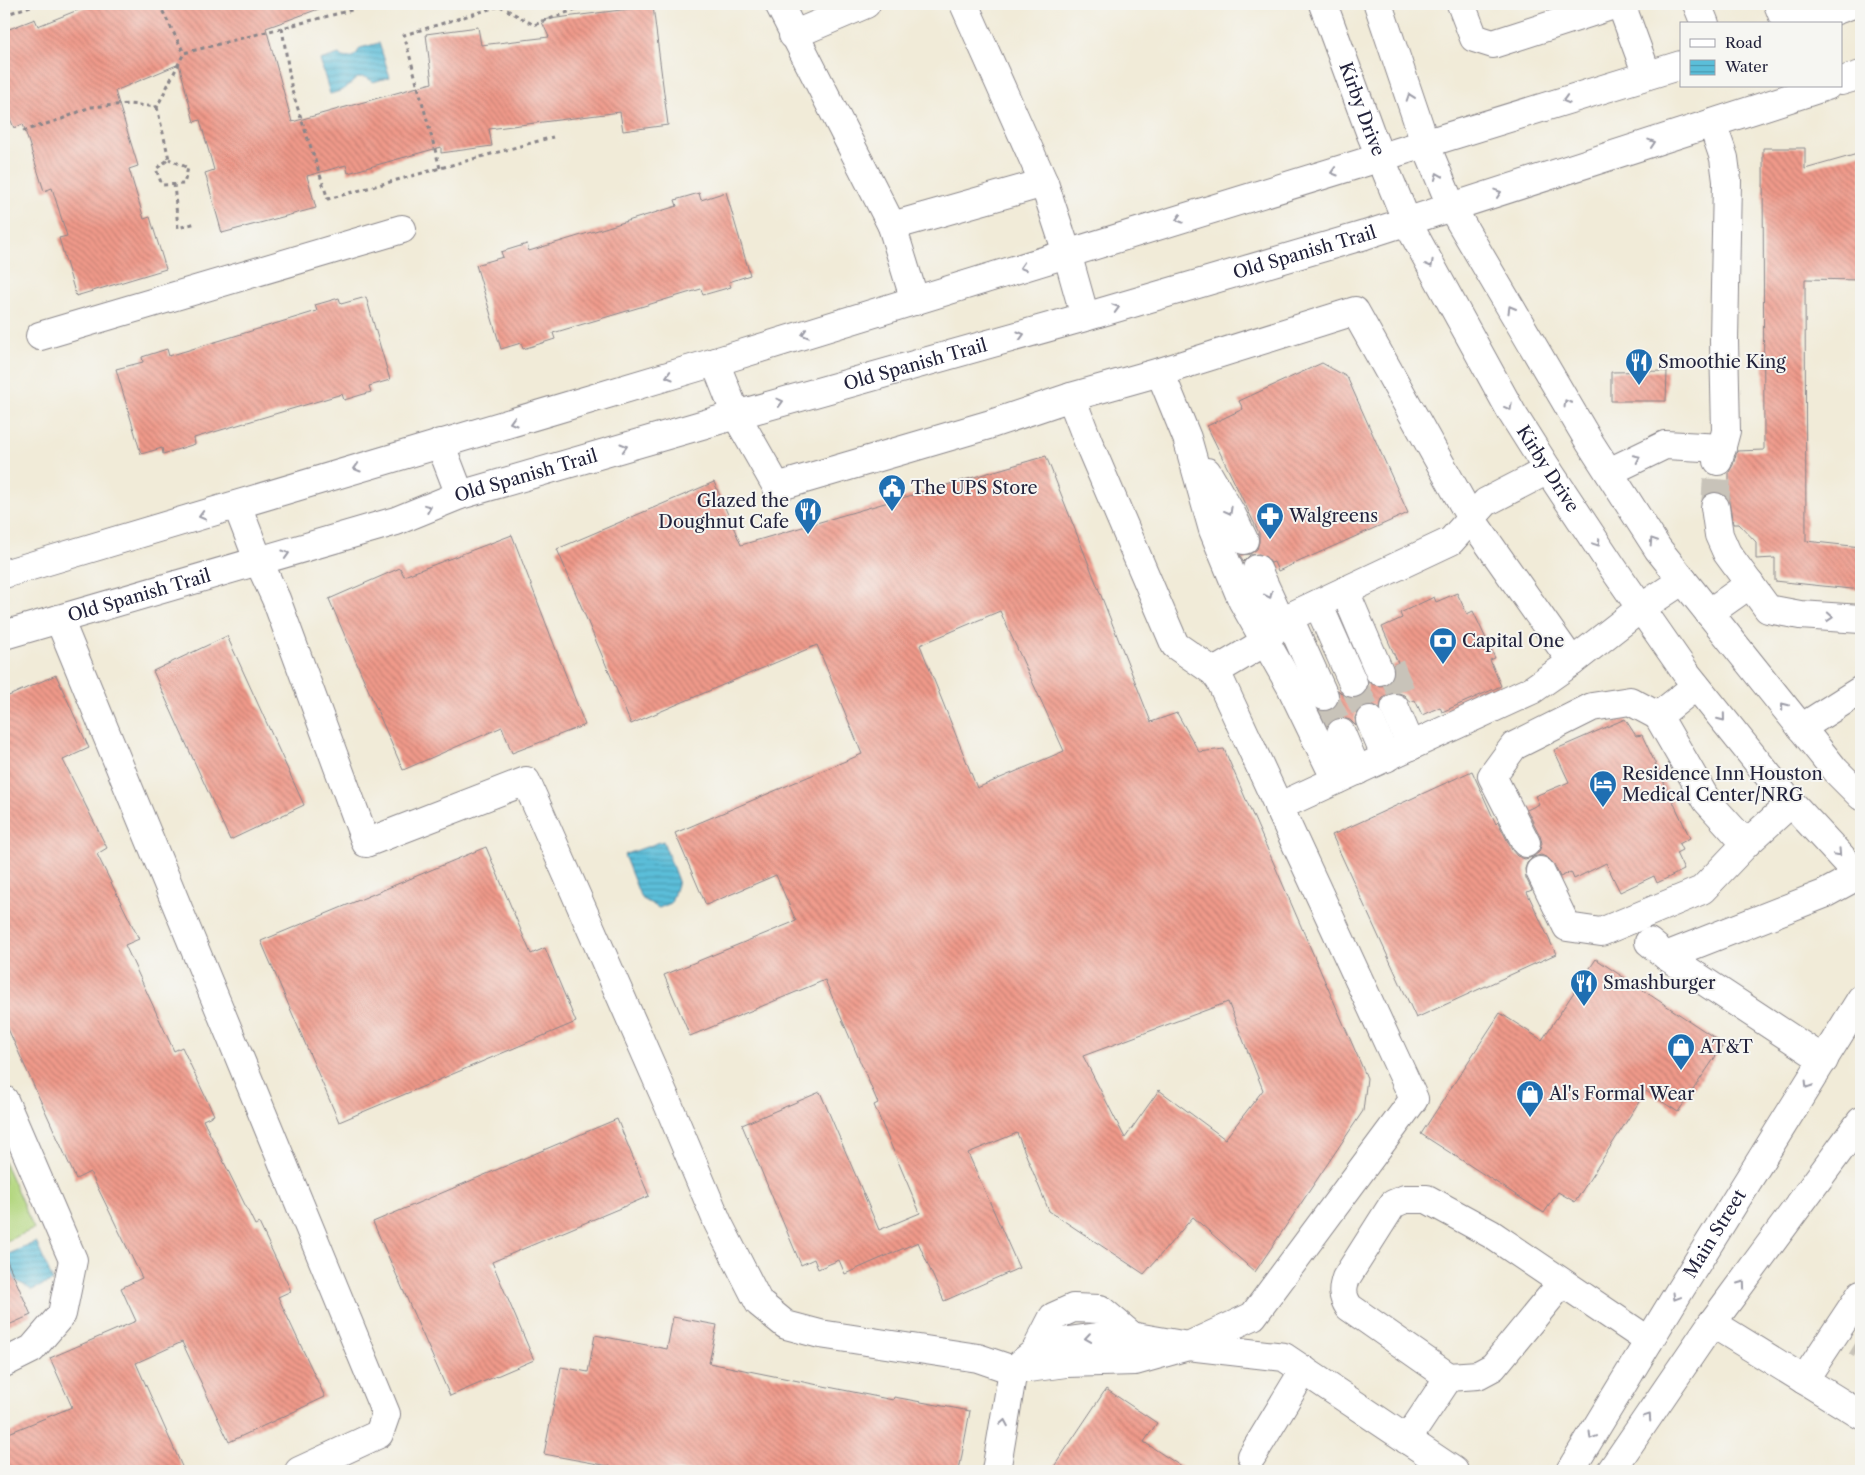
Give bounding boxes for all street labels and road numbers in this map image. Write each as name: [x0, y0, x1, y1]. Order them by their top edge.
street label: Kirby Drive: [1334, 59, 1390, 159]
street label: Old Spanish Trail: [1231, 221, 1379, 284]
street label: Old Spanish Trail: [841, 334, 989, 395]
street label: Kirby Drive: [1512, 422, 1584, 516]
street label: Old Spanish Trail: [452, 445, 600, 507]
street label: Old Spanish Trail: [65, 564, 213, 627]
street label: Main Street: [1679, 1185, 1751, 1282]

